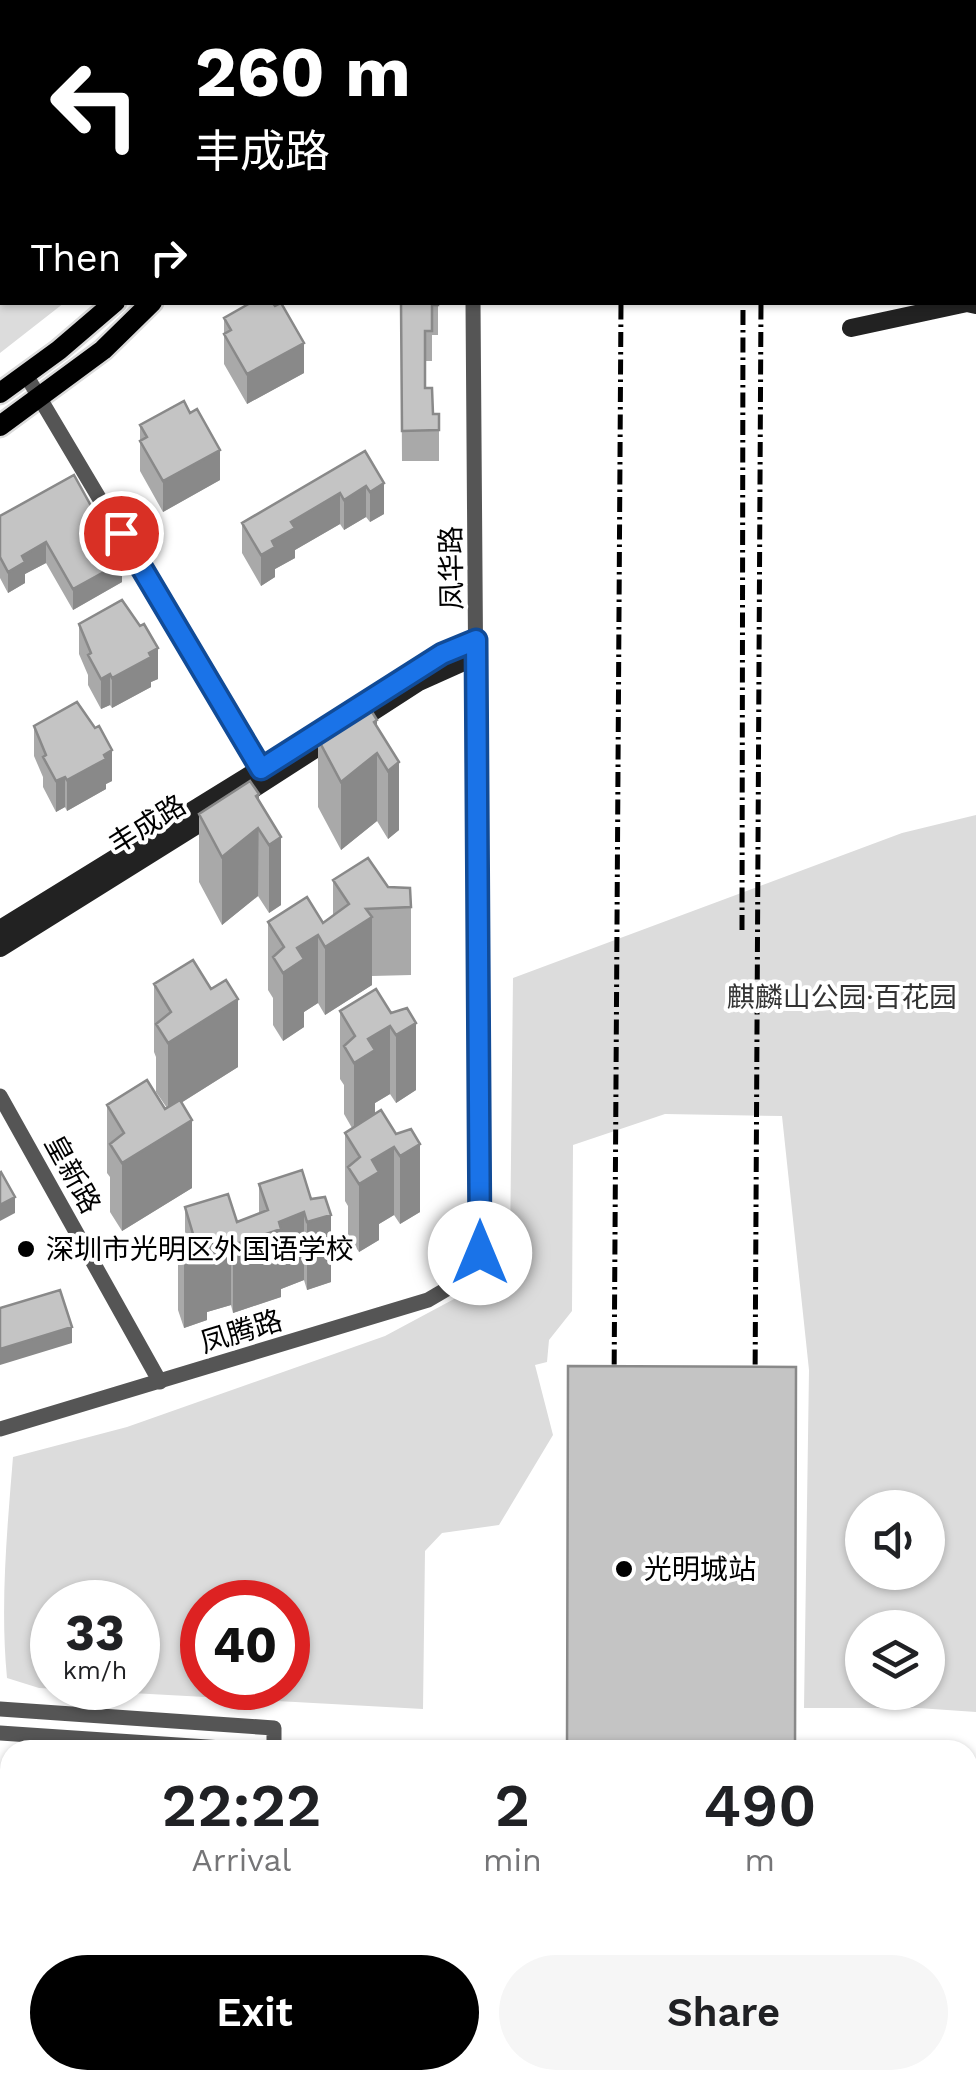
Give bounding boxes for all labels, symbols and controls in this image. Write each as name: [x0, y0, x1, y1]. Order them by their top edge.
text: 260 m: [195, 31, 411, 113]
icon: left: [30, 40, 160, 170]
text: 丰成路: [195, 125, 330, 178]
icon: right: [141, 230, 196, 285]
text: Then: [30, 236, 121, 280]
pin: [79, 491, 164, 576]
icon: arrive: [94, 506, 149, 561]
street label: 凤华路: [434, 526, 469, 610]
street label: 丰成路: [103, 788, 192, 861]
park label: 麒麟山公园·百花园: [727, 981, 957, 1014]
street label: 皇新路: [38, 1130, 107, 1219]
position arrow: [428, 1201, 532, 1305]
place label: 深圳市光明区外国语学校: [46, 1233, 354, 1266]
marker: 深圳市光明区外国语学校: [15, 1238, 37, 1260]
street label: 凤腾路: [196, 1303, 286, 1360]
map controls: [845, 1490, 945, 1710]
button: sound: [845, 1490, 945, 1590]
place label: 光明城站: [644, 1553, 756, 1586]
marker: 光明城站: [613, 1558, 635, 1580]
speed limit sign: 40: [180, 1580, 310, 1710]
text: 33: [65, 1603, 125, 1662]
button: layers: [845, 1610, 945, 1710]
text: km/h: [63, 1656, 127, 1685]
text: 22:22: [162, 1770, 321, 1841]
text: 2: [495, 1770, 530, 1841]
text: 490: [703, 1770, 816, 1841]
text: Arrival: [192, 1841, 291, 1879]
text: min: [483, 1841, 542, 1879]
text: m: [745, 1841, 775, 1879]
button: Exit: [30, 1955, 479, 2070]
button: Share: [499, 1955, 948, 2070]

